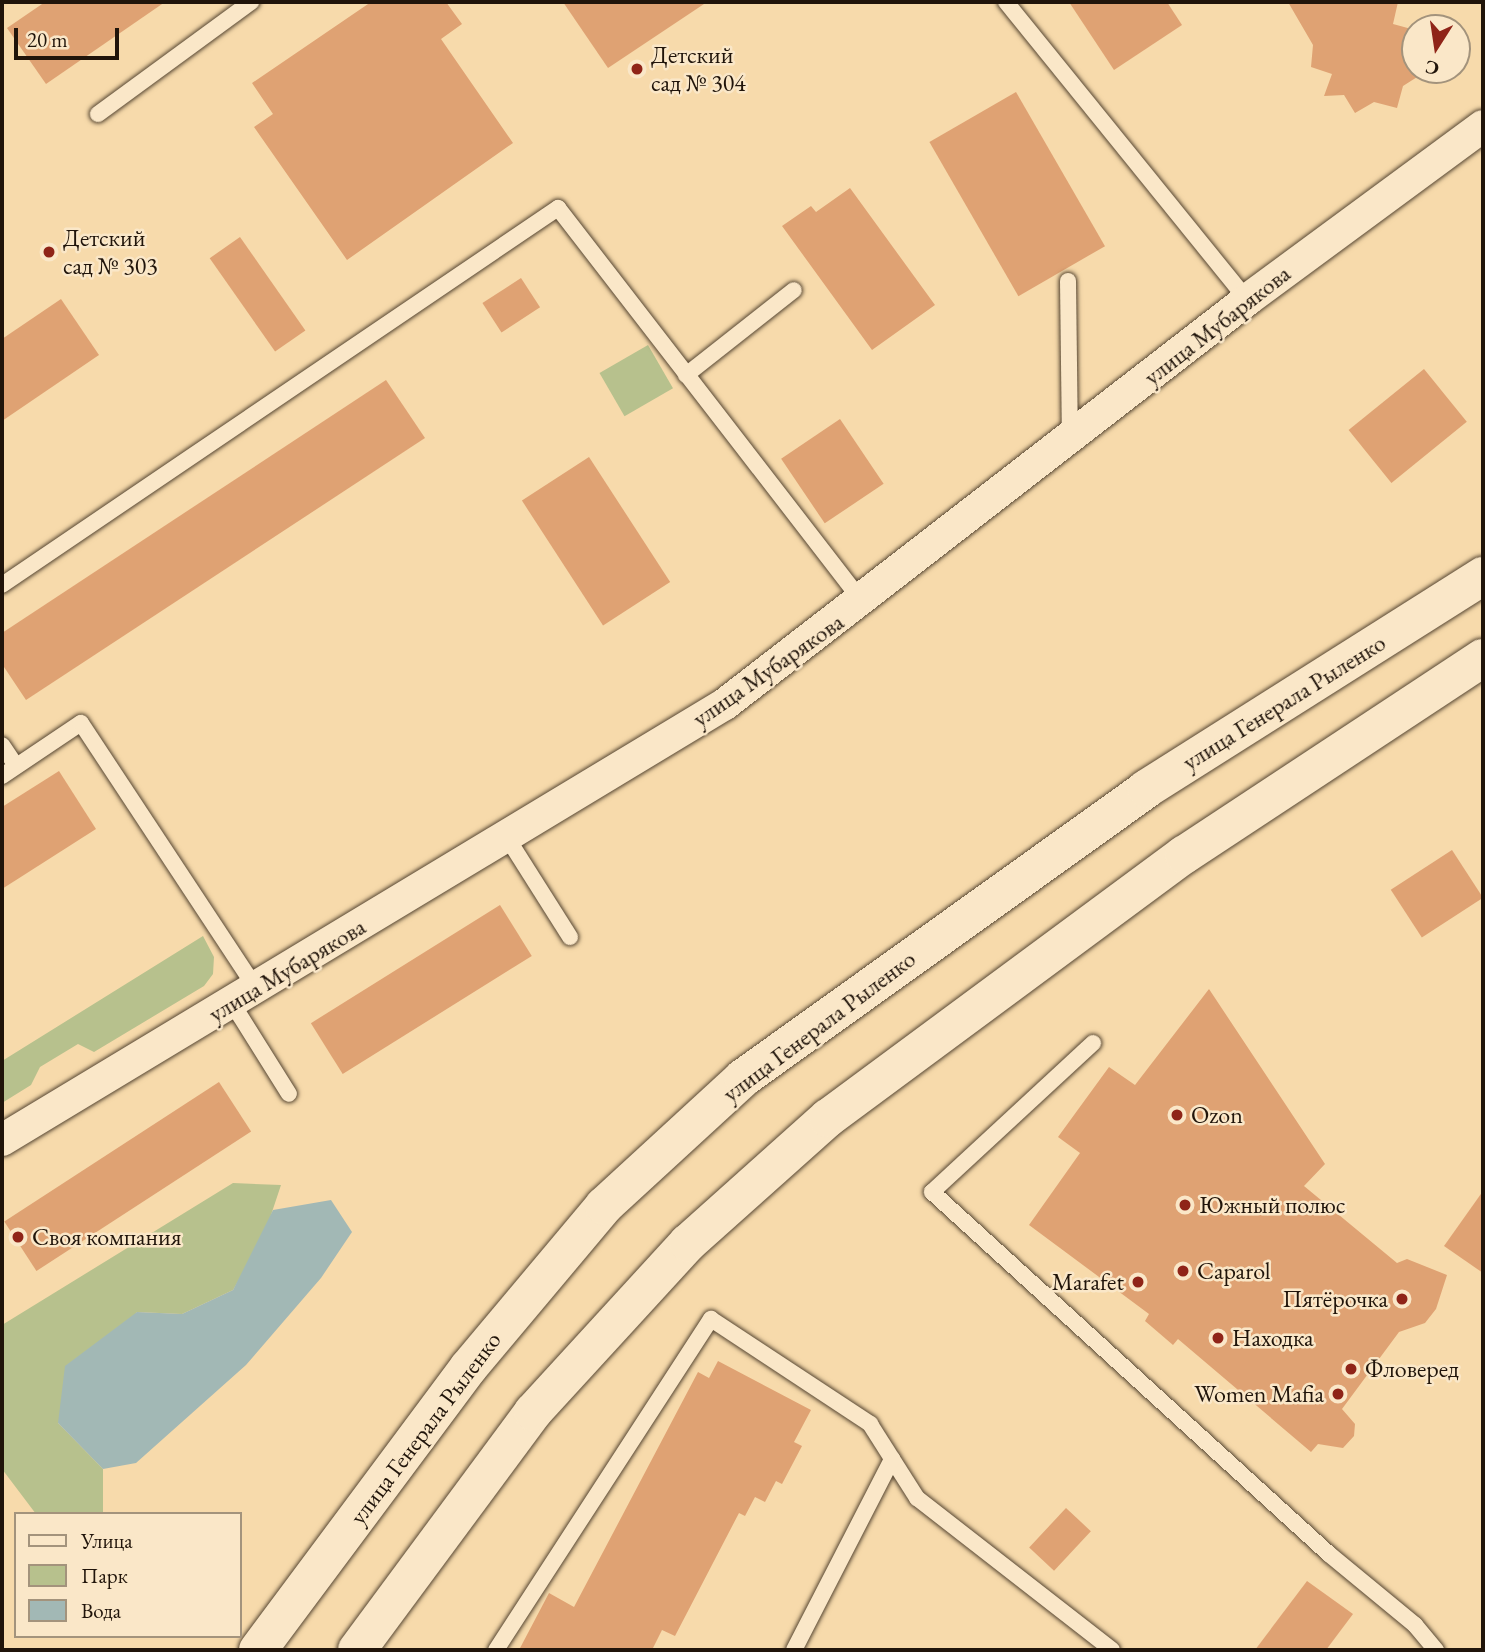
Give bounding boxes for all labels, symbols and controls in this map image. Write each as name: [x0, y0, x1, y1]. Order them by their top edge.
scale bar: [18, 14, 122, 58]
north arrow: [1401, 14, 1471, 84]
text: 20 m: [27, 26, 68, 53]
place label: Детский сад № 304: [651, 41, 746, 97]
text: С: [1423, 54, 1441, 82]
marker: Детский сад № 304: [629, 61, 645, 77]
place label: Детский сад № 303: [63, 224, 158, 280]
marker: Детский сад № 303: [41, 244, 57, 260]
street label: улица Мубарякова: [1138, 259, 1296, 391]
street label: улица Мубарякова: [687, 607, 849, 733]
street label: улица Генерала Рыленко: [1177, 628, 1391, 776]
street label: улица Мубарякова: [203, 912, 371, 1028]
street label: улица Генерала Рыленко: [717, 944, 921, 1108]
place label: Ozon: [1191, 1101, 1243, 1129]
marker: Ozon: [1169, 1107, 1185, 1123]
place label: Южный полюс: [1199, 1191, 1346, 1219]
marker: Южный полюс: [1177, 1197, 1193, 1213]
place label: Своя компания: [32, 1223, 181, 1251]
marker: Своя компания: [10, 1229, 26, 1245]
place label: Caparol: [1197, 1257, 1270, 1285]
marker: Caparol: [1175, 1263, 1191, 1279]
place label: Marafet: [1052, 1268, 1124, 1296]
marker: Marafet: [1130, 1274, 1146, 1290]
place label: Пятёрочка: [1282, 1285, 1388, 1313]
marker: Пятёрочка: [1394, 1291, 1410, 1307]
place label: Находка: [1232, 1324, 1314, 1352]
street label: улица Генерала Рыленко: [343, 1326, 507, 1530]
marker: Находка: [1210, 1330, 1226, 1346]
place label: Фловеред: [1365, 1355, 1459, 1383]
marker: Фловеред: [1343, 1361, 1359, 1377]
place label: Women Mafia: [1194, 1380, 1324, 1408]
marker: Women Mafia: [1330, 1386, 1346, 1402]
legend: [14, 1512, 242, 1638]
text: Улица: [81, 1527, 133, 1554]
text: Парк: [81, 1562, 128, 1589]
text: Вода: [81, 1597, 121, 1624]

